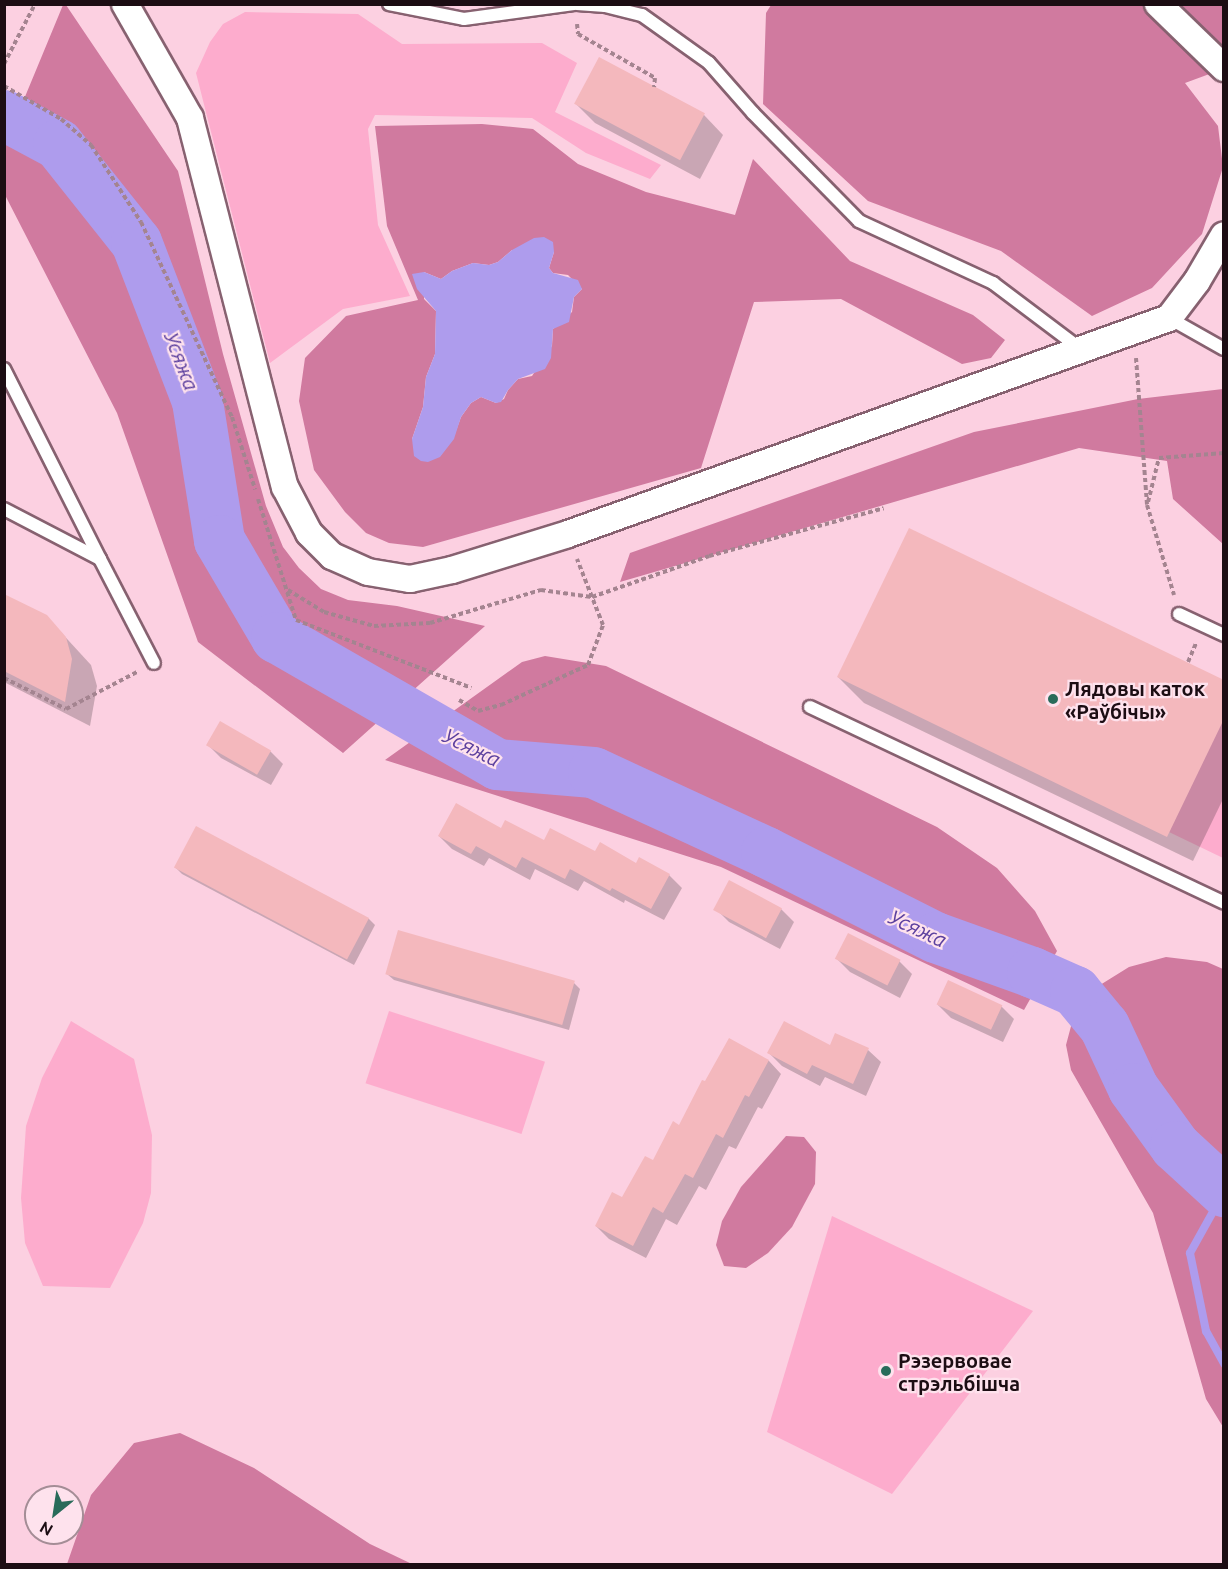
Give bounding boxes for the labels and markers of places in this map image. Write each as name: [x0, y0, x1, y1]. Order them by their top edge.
place label: Лядовы каток «Раўбічы»: [1065, 676, 1205, 723]
marker: Лядовы каток «Раўбічы»: [1046, 692, 1060, 706]
place label: Рэзервовае стрэльбішча: [898, 1348, 1020, 1395]
marker: Рэзервовае стрэльбішча: [879, 1364, 893, 1378]

